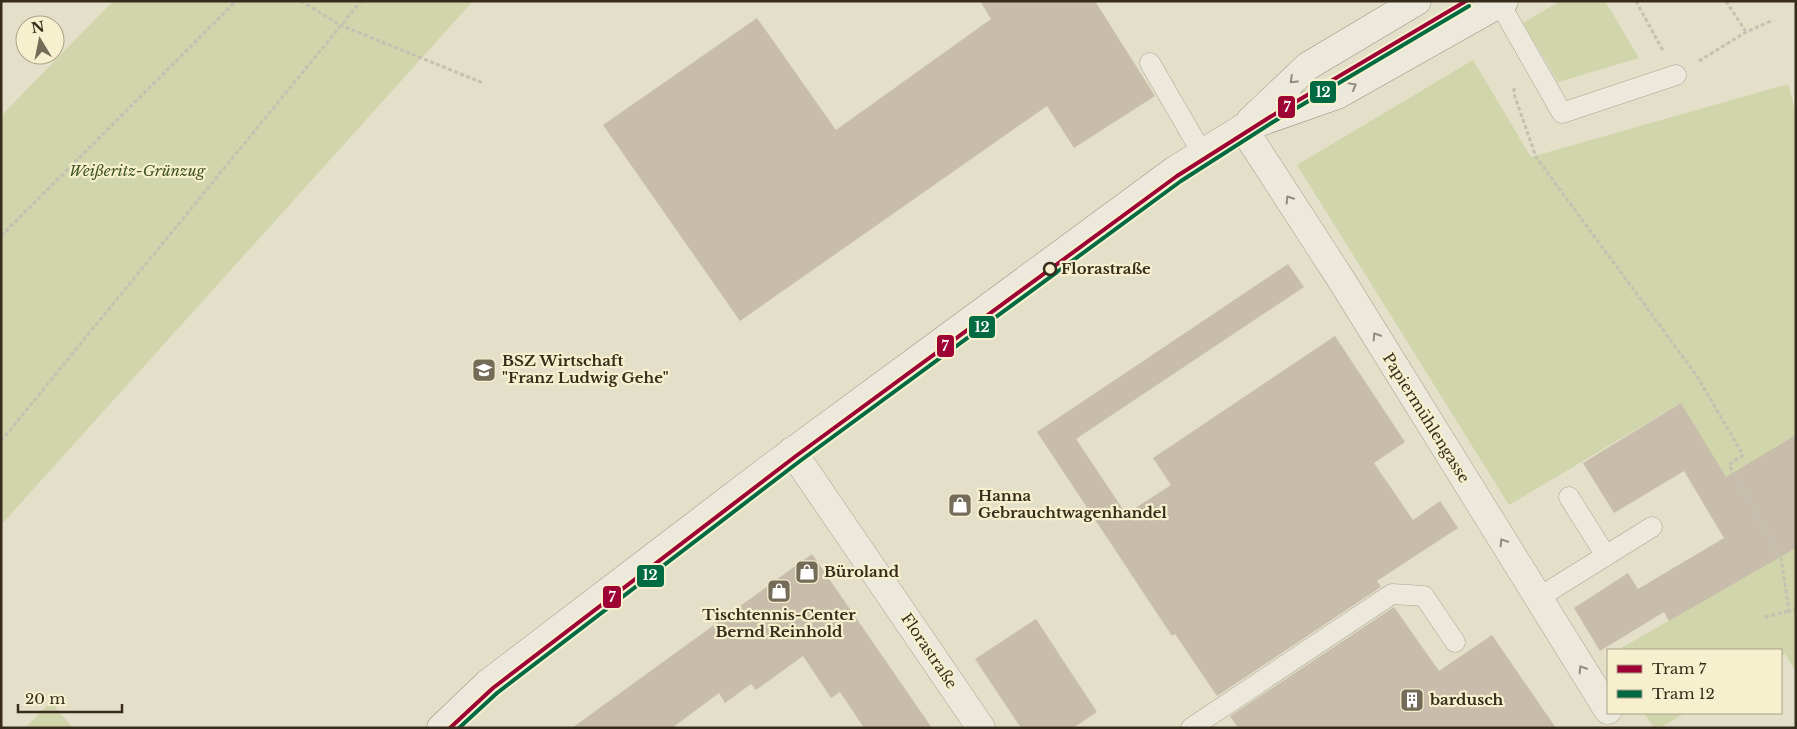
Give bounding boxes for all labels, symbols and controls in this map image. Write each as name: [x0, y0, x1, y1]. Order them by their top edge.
north arrow: [15, 15, 65, 65]
text: N: [30, 17, 46, 37]
one-way arrow: [1290, 74, 1299, 83]
line badge: 12: [1309, 80, 1337, 104]
one-way arrow: [1348, 82, 1357, 92]
text: 12: [1315, 83, 1331, 101]
line badge: 7: [1277, 95, 1296, 119]
text: 7: [1283, 98, 1291, 116]
park label: Weißeritz-Grünzug: [69, 161, 206, 180]
one-way arrow: [1286, 196, 1295, 205]
place label: Florastraße: [1061, 259, 1151, 278]
marker: Florastraße: [1043, 262, 1057, 276]
line badge: 12: [968, 315, 996, 339]
text: 12: [974, 318, 990, 336]
one-way arrow: [1373, 333, 1383, 342]
line badge: 7: [936, 334, 955, 358]
text: 7: [941, 337, 949, 355]
street label: Papiermühlengasse: [1379, 349, 1474, 486]
place label: BSZ Wirtschaft "Franz Ludwig Gehe": [502, 351, 669, 387]
school or university icon: BSZ Wirtschaft "Franz Ludwig Gehe": [471, 357, 497, 383]
place label: Hanna Gebrauchtwagenhandel: [978, 486, 1168, 522]
shop icon: Hanna Gebrauchtwagenhandel: [947, 492, 973, 518]
one-way arrow: [1500, 538, 1510, 547]
shop icon: Büroland: [794, 559, 820, 585]
place label: Büroland: [824, 562, 900, 581]
line badge: 12: [636, 564, 665, 588]
text: 12: [642, 566, 658, 584]
shop icon: Tischtennis-Center Bernd Reinhold: [766, 578, 792, 604]
line badge: 7: [602, 585, 622, 609]
text: 7: [608, 588, 616, 606]
place label: Tischtennis-Center Bernd Reinhold: [702, 605, 856, 641]
street label: Florastraße: [897, 609, 962, 692]
legend: [1607, 649, 1782, 714]
text: Tram 7: [1652, 659, 1707, 678]
one-way arrow: [1579, 665, 1589, 674]
scale bar: [18, 682, 121, 714]
text: Tram 12: [1652, 684, 1715, 703]
building icon: bardusch: [1399, 687, 1425, 713]
text: 20 m: [25, 689, 65, 708]
place label: bardusch: [1429, 690, 1504, 709]

